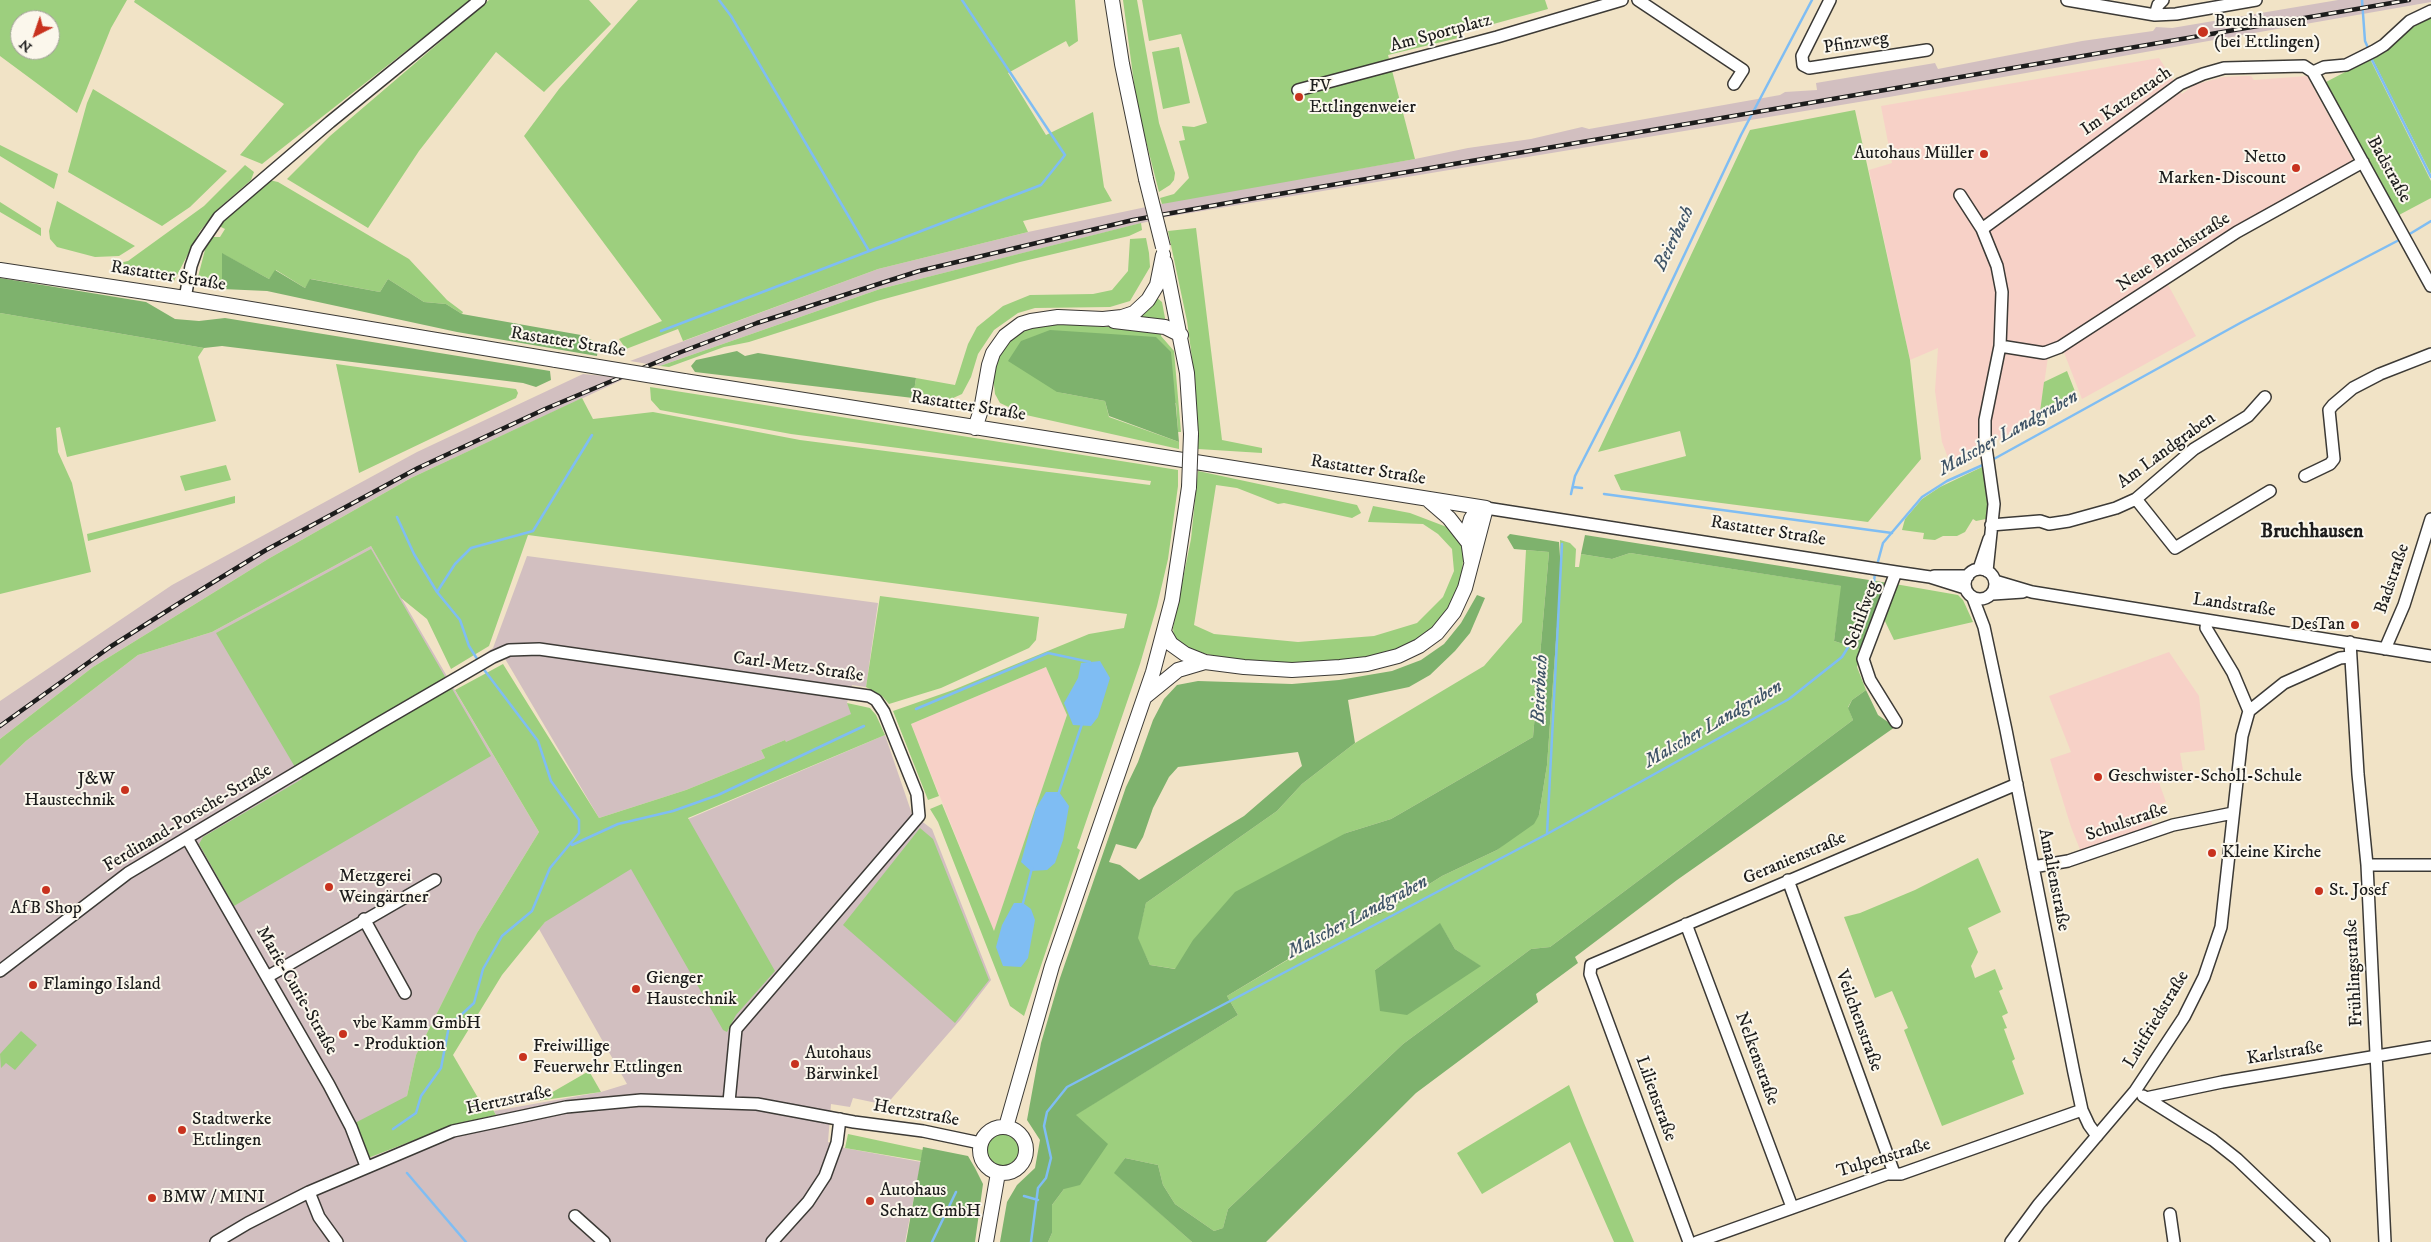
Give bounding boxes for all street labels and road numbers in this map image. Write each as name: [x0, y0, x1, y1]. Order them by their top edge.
street label: Am Sportplatz: [1388, 10, 1494, 58]
street label: Pfinzweg: [1822, 28, 1890, 60]
street label: Im Katzentach: [2077, 63, 2177, 141]
street label: Badstraße: [2361, 133, 2415, 207]
street label: Neue Bruchstraße: [2114, 208, 2234, 298]
street label: Rastatter Straße: [109, 257, 227, 297]
street label: Rastatter Straße: [509, 323, 627, 363]
street label: Rastatter Straße: [909, 387, 1027, 427]
street label: Am Landgraben: [2114, 408, 2220, 494]
street label: Rastatter Straße: [1309, 451, 1427, 491]
street label: Rastatter Straße: [1709, 512, 1827, 552]
street label: Badstraße: [2371, 541, 2415, 617]
street label: Schilfweg: [1841, 578, 1885, 652]
street label: Landstraße: [2191, 590, 2277, 622]
street label: Carl-Metz-Straße: [731, 648, 865, 688]
street label: Ferdinand-Porsche-Straße: [100, 760, 276, 878]
street label: Schulstraße: [2083, 799, 2171, 847]
street label: Amalienstraße: [2032, 827, 2074, 933]
street label: Geranienstraße: [1740, 828, 1850, 890]
street label: Frühlingstraße: [2341, 919, 2369, 1027]
street label: Marie-Curie-Straße: [250, 923, 342, 1059]
street label: Veilchenstraße: [1830, 967, 1886, 1075]
street label: Luitfriedstraße: [2119, 967, 2195, 1073]
street label: Nelkenstraße: [1729, 1010, 1783, 1108]
street label: Karlstraße: [2245, 1037, 2325, 1071]
street label: Lilienstraße: [1630, 1054, 1680, 1144]
street label: Hertzstraße: [464, 1081, 554, 1121]
street label: Hertzstraße: [871, 1096, 961, 1132]
street label: Tulpenstraße: [1835, 1135, 1933, 1183]

